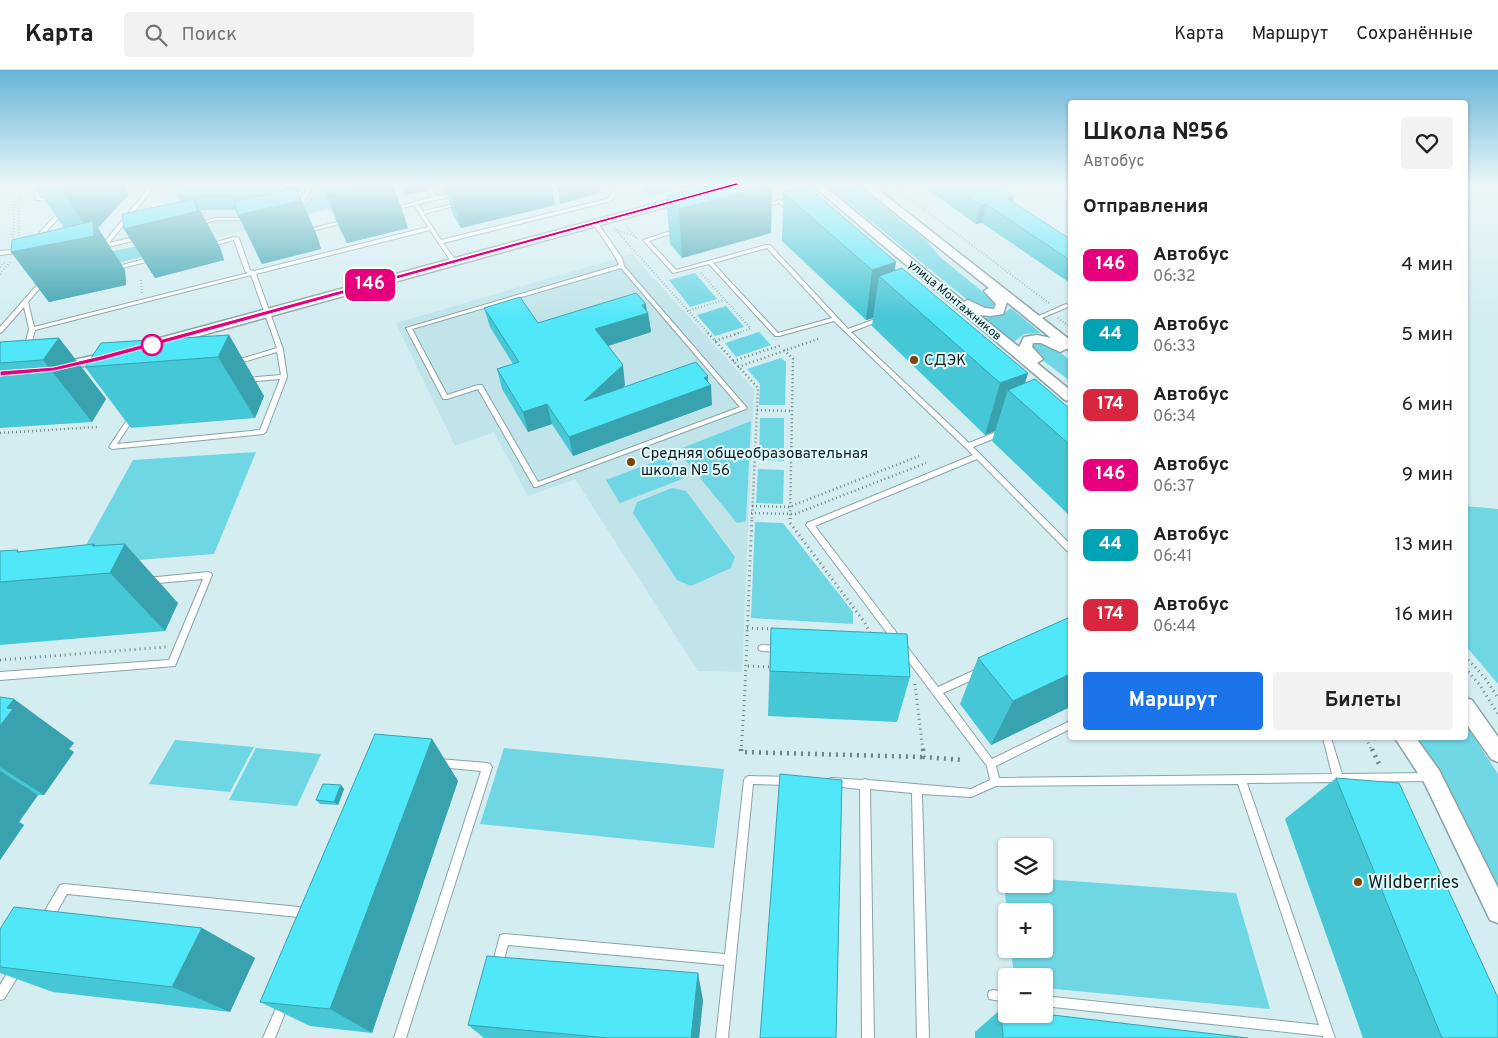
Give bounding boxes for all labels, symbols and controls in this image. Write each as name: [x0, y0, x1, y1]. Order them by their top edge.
search box: [124, 12, 474, 57]
text: Карта: [25, 20, 94, 50]
icon: search: [142, 21, 170, 49]
text: Поиск: [182, 23, 237, 47]
text: Карта: [1174, 23, 1224, 46]
text: Маршрут: [1252, 23, 1328, 46]
text: Сохранённые: [1356, 23, 1473, 46]
button: heart: [1401, 117, 1453, 169]
text: Школа №56: [1083, 118, 1229, 148]
text: Автобус: [1083, 152, 1145, 172]
text: Отправления: [1083, 195, 1209, 219]
text: Автобус: [1153, 243, 1229, 267]
text: 146: [1096, 253, 1125, 276]
text: 4 мин: [1401, 253, 1453, 277]
street label: улица Монтажников: [904, 257, 1005, 345]
text: 06:32: [1153, 267, 1196, 287]
line badge: 146: [341, 269, 399, 301]
text: 146: [355, 273, 385, 296]
text: Автобус: [1153, 313, 1229, 337]
text: 44: [1099, 323, 1122, 346]
text: 5 мин: [1401, 323, 1453, 347]
unlabelled marker: [141, 334, 163, 356]
text: 06:33: [1153, 337, 1196, 357]
place label: СДЭК: [924, 352, 966, 371]
marker: СДЭК: [908, 354, 920, 366]
text: Автобус: [1153, 383, 1229, 407]
text: 174: [1097, 393, 1124, 416]
text: 6 мин: [1402, 393, 1453, 417]
text: 06:34: [1153, 407, 1196, 427]
place label: Средняя общеобразовательная школа № 56: [641, 445, 868, 481]
text: Автобус: [1153, 453, 1229, 477]
marker: Средняя общеобразовательная школа № 56: [625, 456, 637, 468]
text: 146: [1096, 463, 1125, 486]
text: 9 мин: [1402, 463, 1453, 487]
text: 06:37: [1153, 477, 1194, 497]
text: Автобус: [1153, 523, 1229, 547]
text: 44: [1099, 533, 1122, 556]
text: 13 мин: [1395, 533, 1453, 557]
text: 06:41: [1153, 547, 1192, 567]
text: Автобус: [1153, 593, 1229, 617]
text: 174: [1097, 603, 1124, 626]
text: 16 мин: [1395, 603, 1453, 627]
text: 06:44: [1153, 617, 1196, 637]
button: Маршрут: [1083, 672, 1263, 730]
button: Билеты: [1273, 672, 1453, 730]
map controls: [998, 838, 1053, 1023]
button: layers: [998, 838, 1053, 893]
place label: Wildberries: [1368, 872, 1459, 895]
marker: Wildberries: [1352, 876, 1364, 888]
button: +: [998, 903, 1053, 958]
button: −: [998, 968, 1053, 1023]

